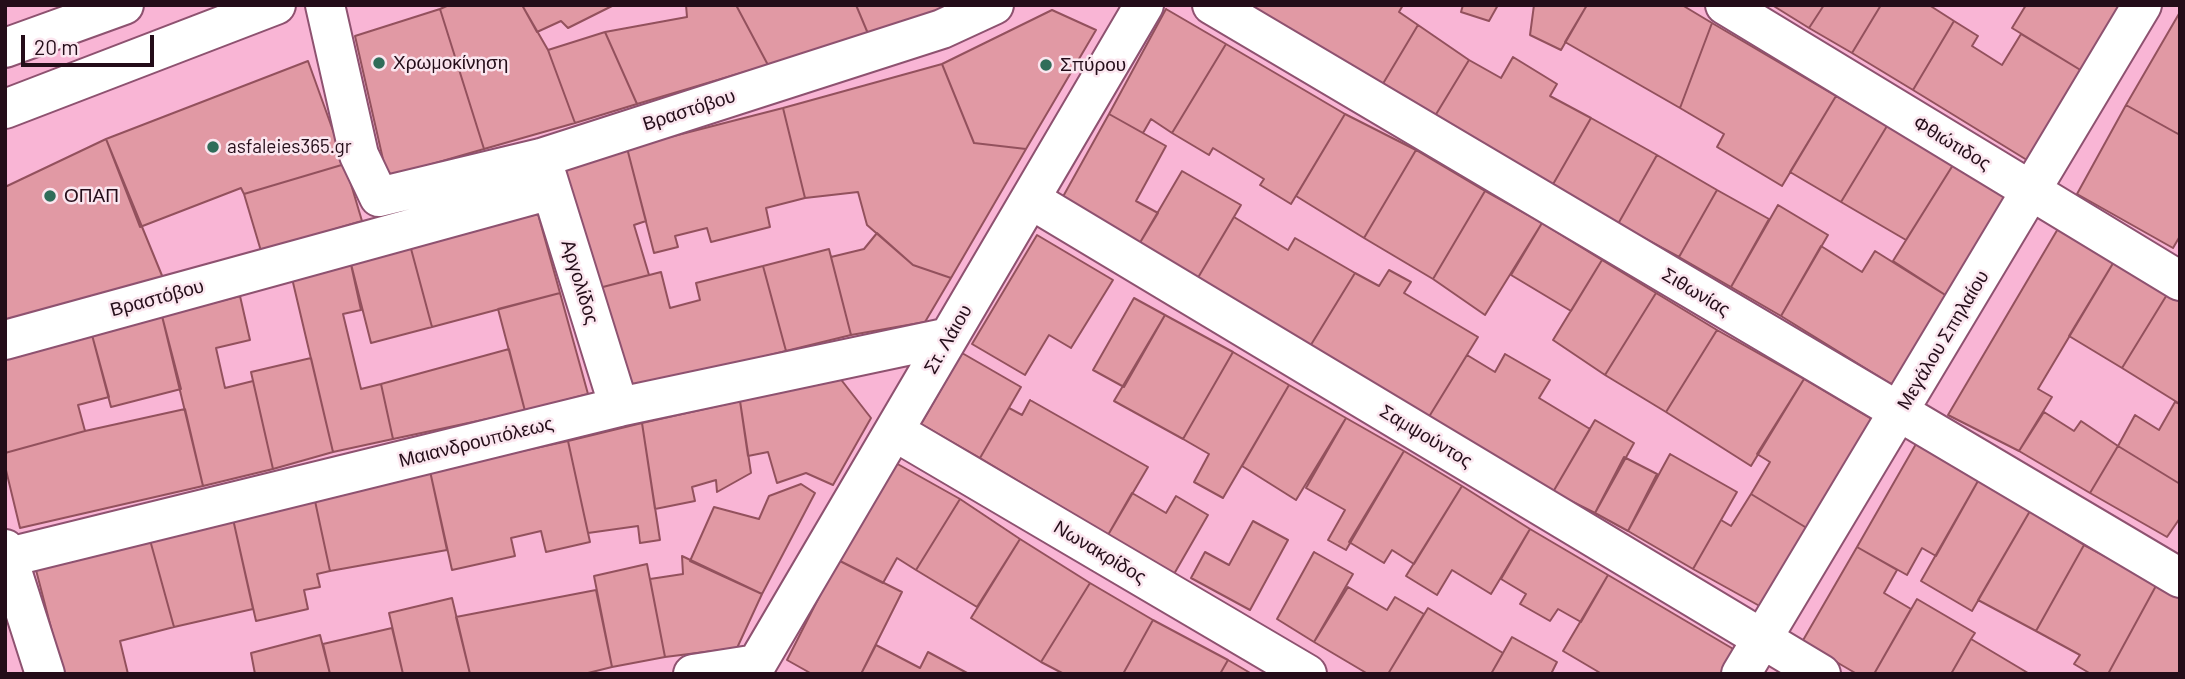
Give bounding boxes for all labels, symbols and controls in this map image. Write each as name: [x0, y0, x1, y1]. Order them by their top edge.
scale bar: [24, 21, 158, 65]
text: 20 m: [34, 34, 79, 59]
place label: Χρωμοκίνηση: [393, 52, 508, 74]
place label: Σπύρου: [1060, 54, 1126, 76]
marker: Χρωμοκίνηση: [371, 55, 387, 71]
marker: Σπύρου: [1038, 57, 1054, 73]
street label: Βραστόβου: [640, 84, 738, 136]
street label: Φθιώτιδος: [1909, 111, 1995, 175]
place label: asfaleies365.gr: [227, 136, 352, 158]
marker: asfaleies365.gr: [205, 139, 221, 155]
place label: ΟΠΑΠ: [64, 185, 119, 207]
marker: ΟΠΑΠ: [42, 188, 58, 204]
street label: Αργολίδος: [556, 237, 604, 327]
street label: Σιθωνίας: [1658, 263, 1734, 321]
street label: Μεγάλου Σπηλαίου: [1892, 266, 1994, 414]
street label: Βραστόβου: [108, 275, 206, 321]
street label: Στ. Λάιου: [919, 300, 977, 378]
street label: Σαμψούντος: [1376, 399, 1476, 473]
street label: Μαιανδρουπόλεως: [396, 412, 556, 472]
street label: Νωνακρίδος: [1050, 515, 1150, 589]

